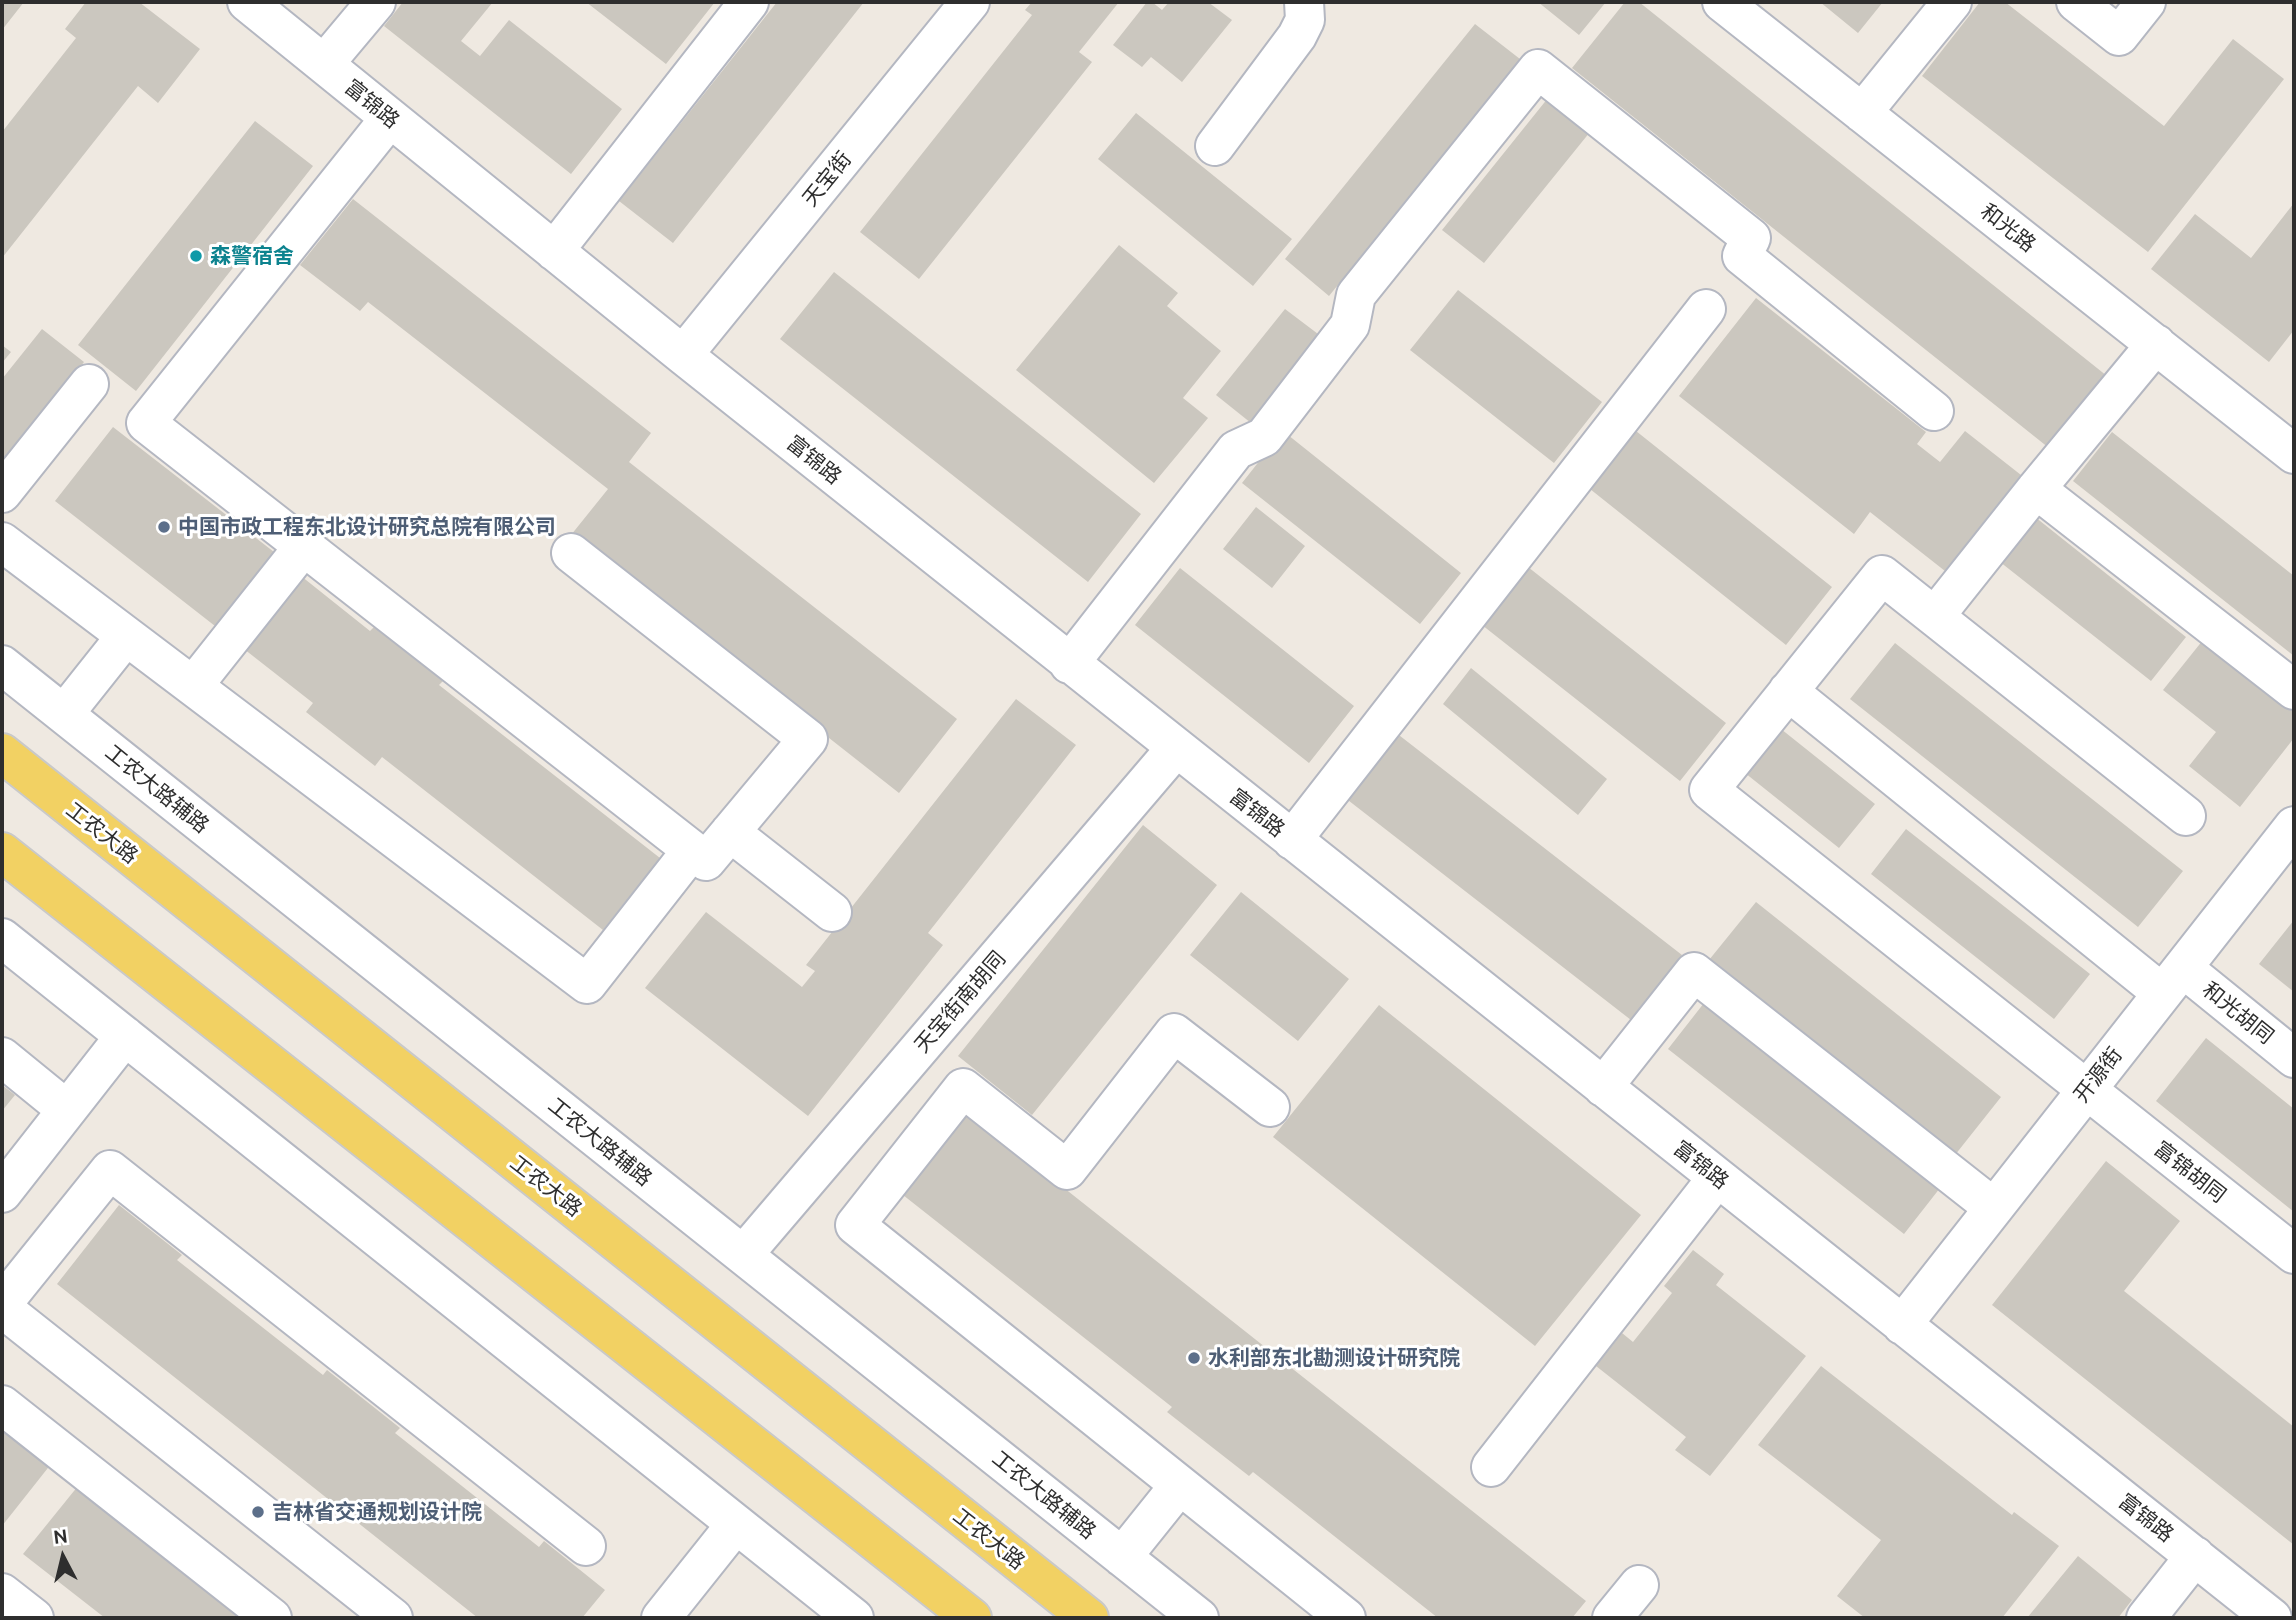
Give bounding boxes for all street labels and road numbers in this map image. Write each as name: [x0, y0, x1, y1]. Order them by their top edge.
street label: 富锦路: [340, 74, 404, 134]
street label: 天宝街: [797, 147, 857, 211]
street label: 和光路: [1975, 199, 2041, 257]
street label: 富锦路: [782, 430, 846, 490]
street label: 工农大路辅路: [100, 740, 214, 838]
street label: 富锦路: [1224, 784, 1290, 842]
street label: 工农大路: [61, 797, 143, 869]
street label: 天宝街南胡同: [909, 946, 1011, 1058]
street label: 和光胡同: [2197, 977, 2279, 1049]
street label: 开源街: [2069, 1042, 2127, 1108]
street label: 工农大路辅路: [543, 1093, 657, 1191]
street label: 富锦路: [1668, 1136, 1734, 1194]
street label: 富锦胡同: [2149, 1136, 2231, 1208]
street label: 工农大路: [505, 1150, 587, 1222]
street label: 工农大路辅路: [987, 1446, 1101, 1544]
street label: 富锦路: [2113, 1489, 2179, 1547]
street label: 工农大路: [948, 1503, 1030, 1575]

